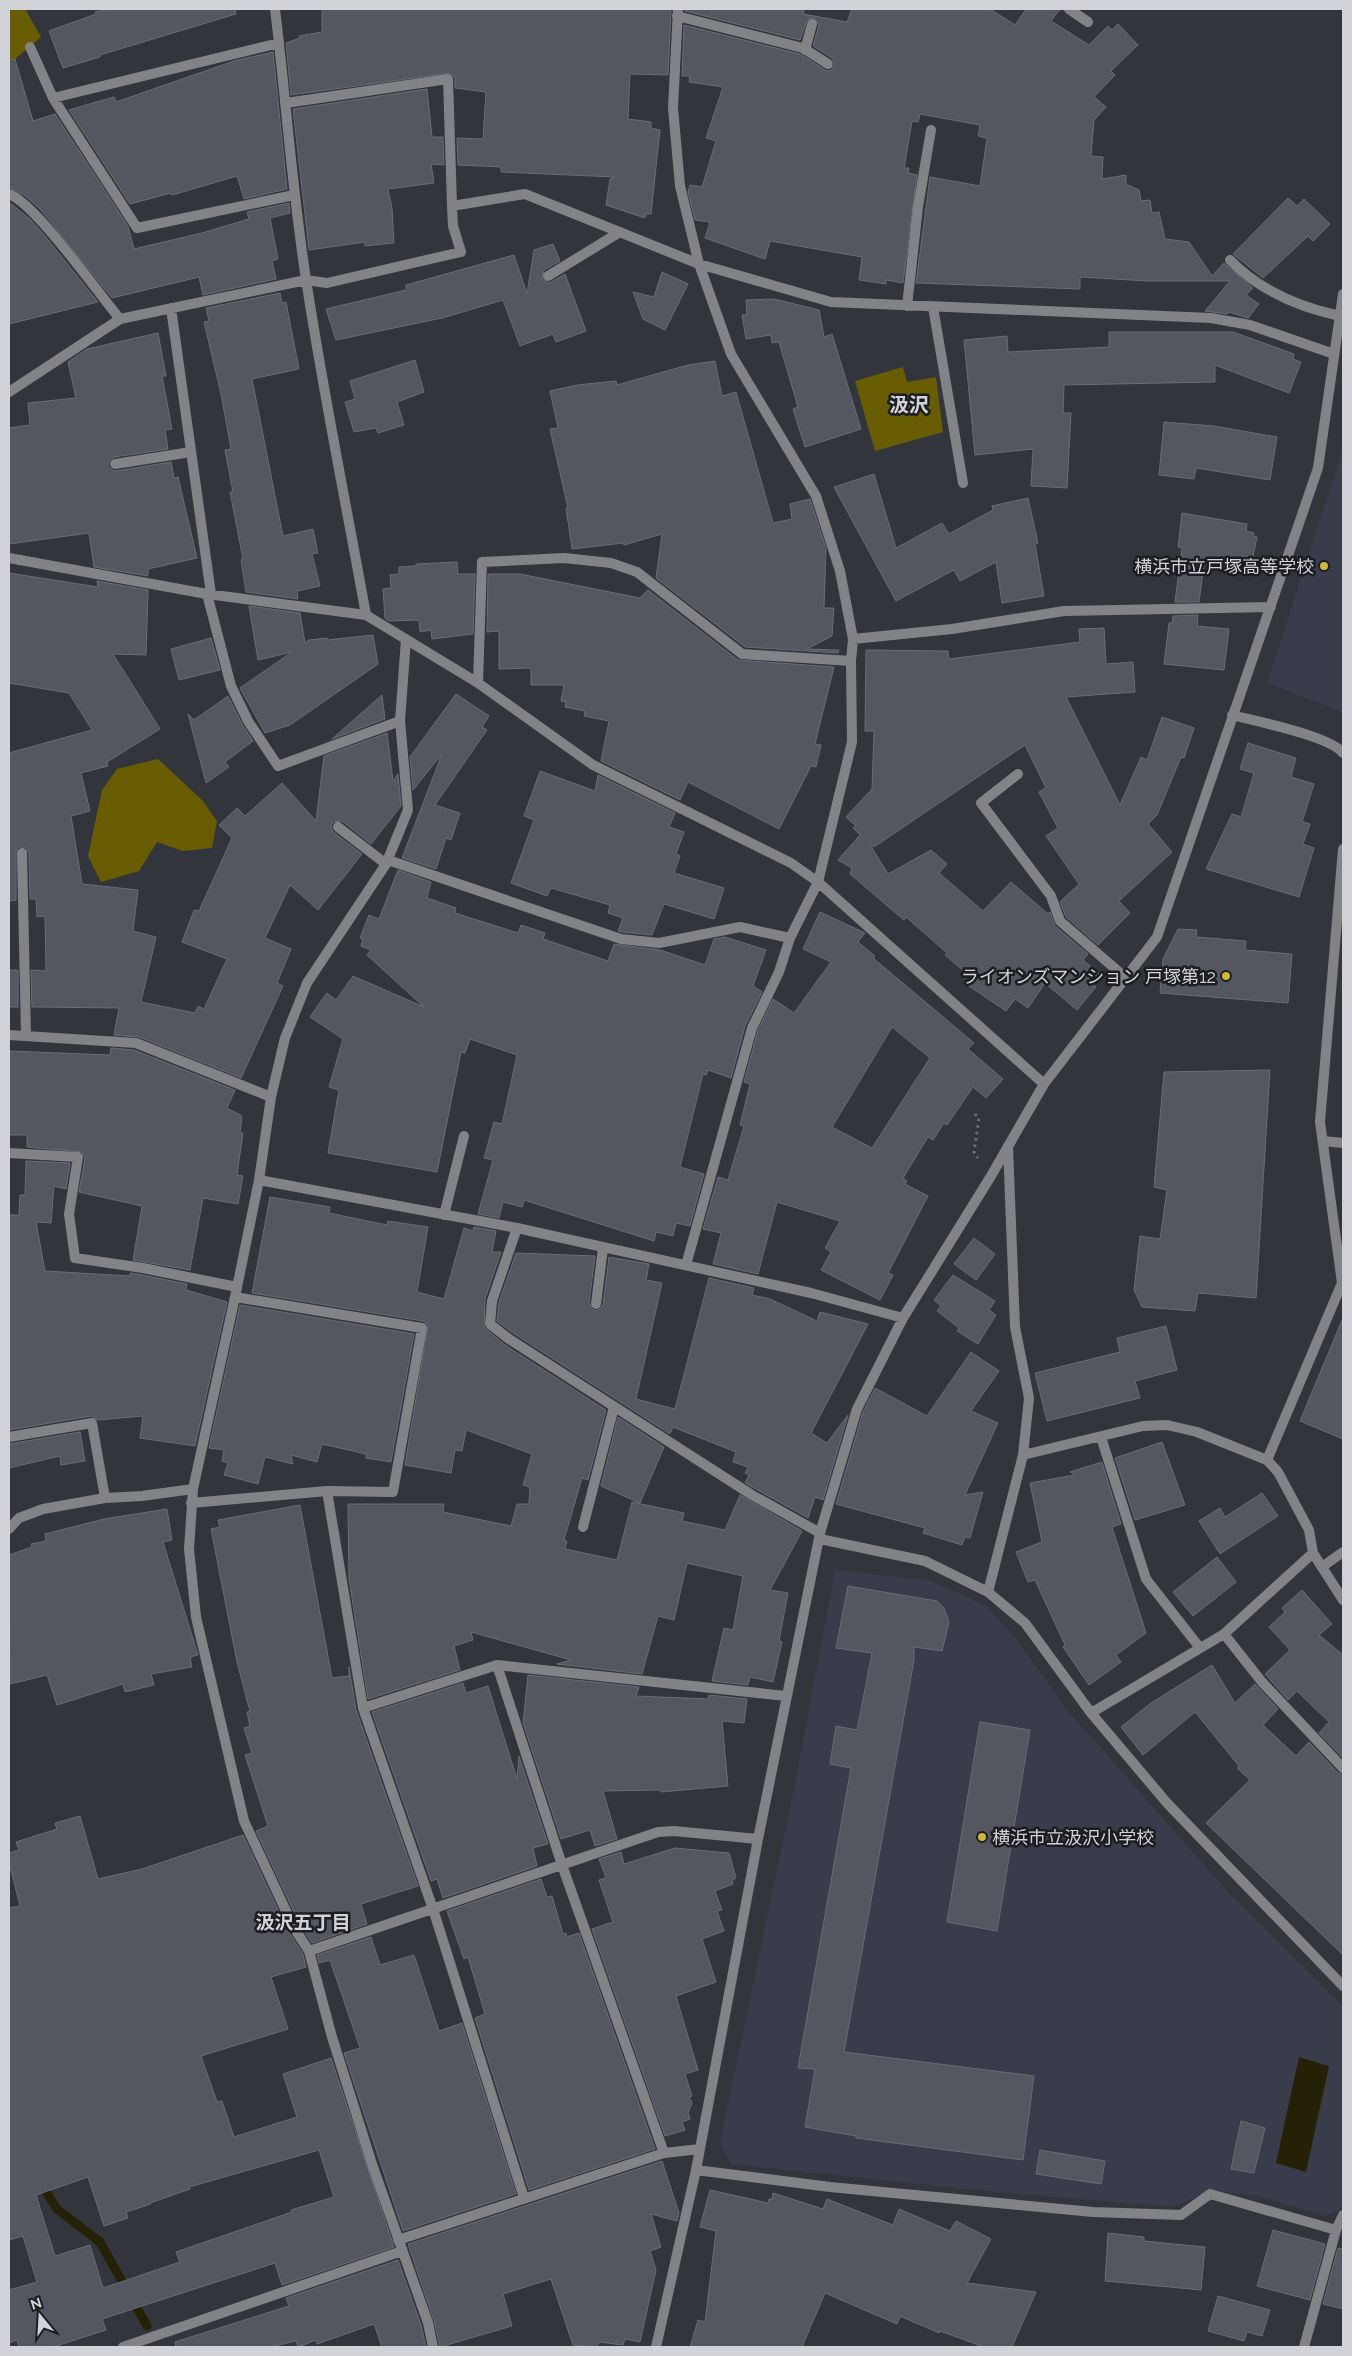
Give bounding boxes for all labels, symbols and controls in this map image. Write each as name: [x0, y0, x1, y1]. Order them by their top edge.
district label: 汲沢: [889, 393, 929, 417]
place label: 横浜市立戸塚高等学校: [1134, 556, 1314, 577]
marker: 横浜市立戸塚高等学校: [1318, 560, 1330, 572]
place label: ライオンズマンション 戸塚第12: [961, 966, 1216, 987]
marker: ライオンズマンション 戸塚第12: [1220, 970, 1232, 982]
place label: 横浜市立汲沢小学校: [992, 1827, 1154, 1848]
marker: 横浜市立汲沢小学校: [976, 1831, 988, 1843]
district label: 汲沢五丁目: [255, 1911, 351, 1933]
north arrow: [15, 2291, 65, 2341]
text: N: [28, 2294, 44, 2313]

